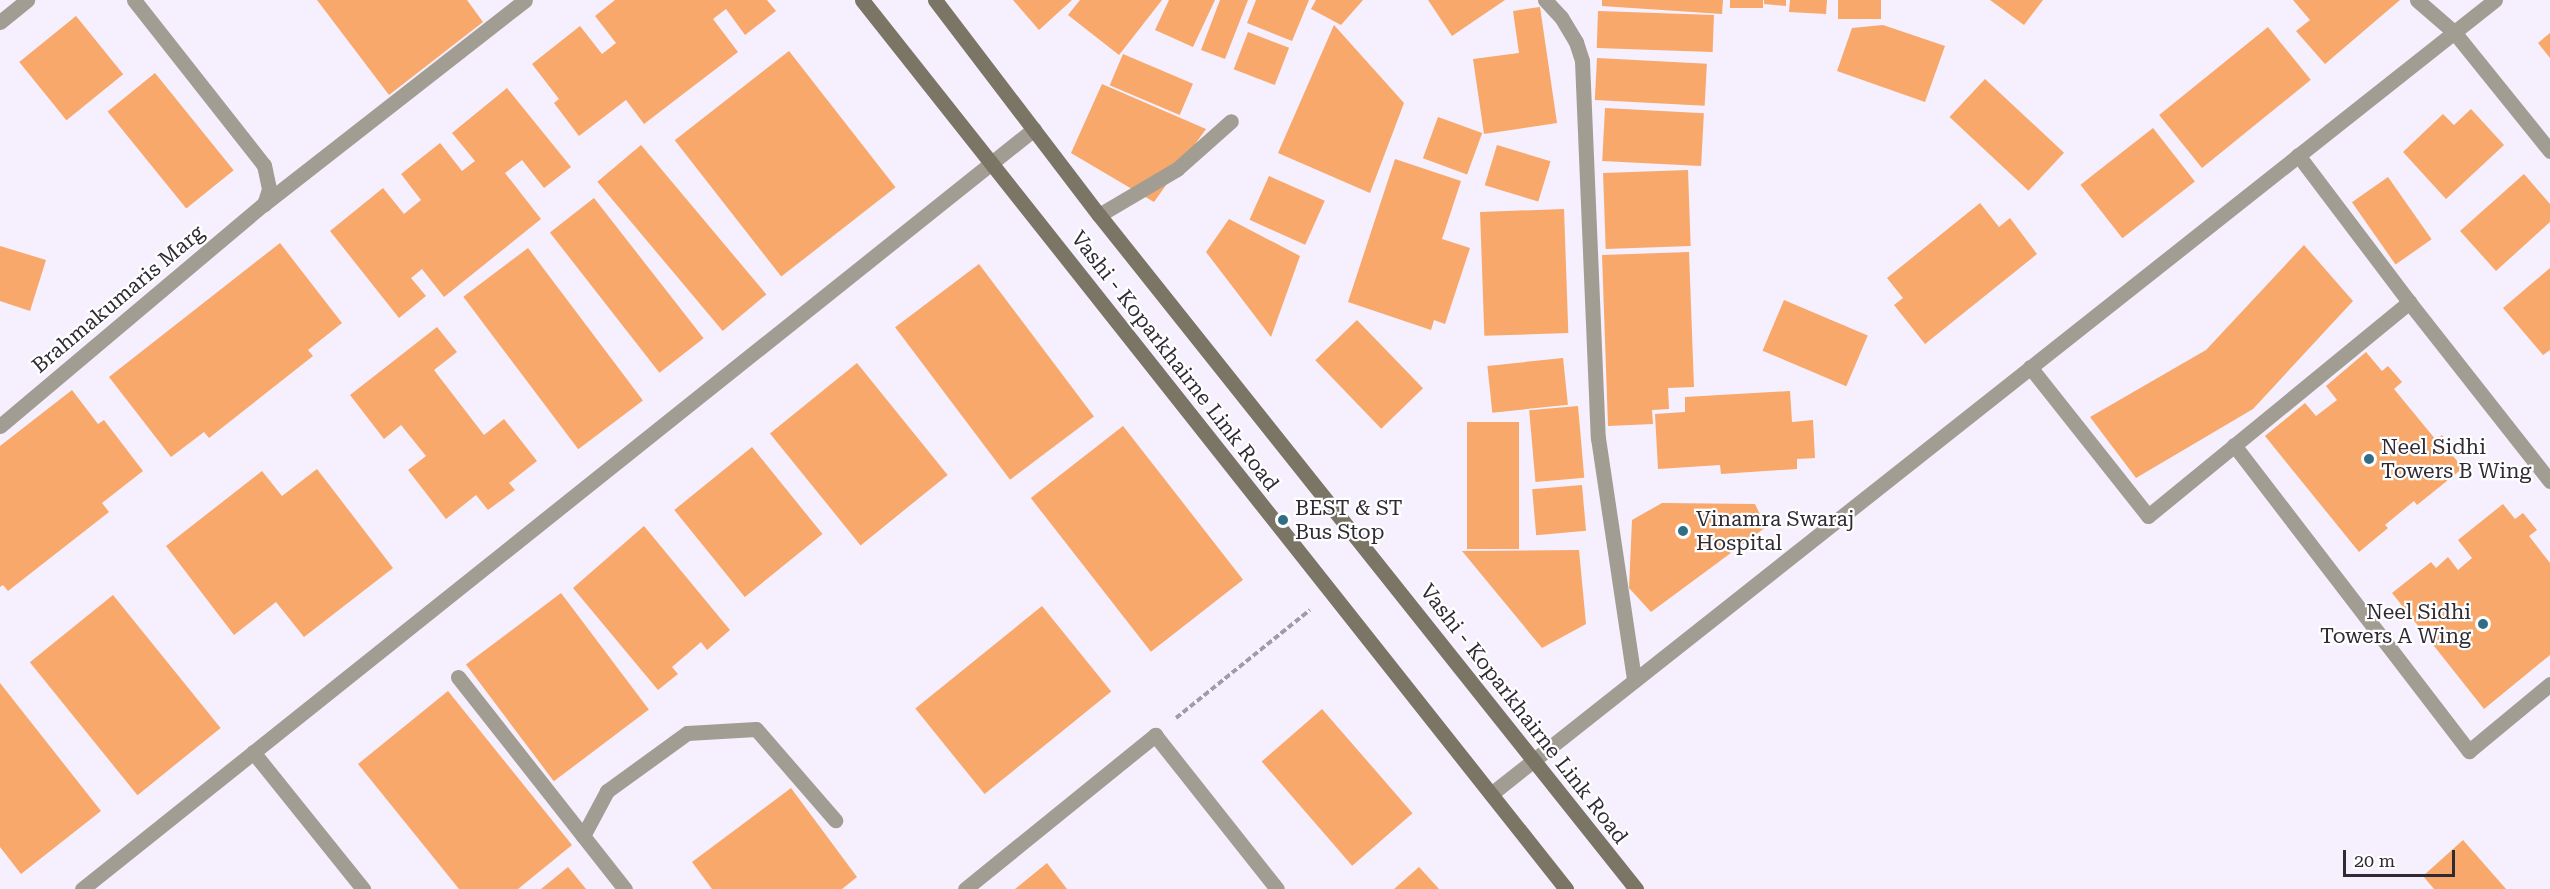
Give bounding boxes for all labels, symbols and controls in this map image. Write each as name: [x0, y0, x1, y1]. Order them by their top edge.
street label: Brahmakumaris Marg: [27, 220, 209, 378]
street label: Vashi - Koparkhairne Link Road: [1066, 226, 1284, 496]
place label: Neel Sidhi Towers B Wing: [2381, 434, 2531, 484]
marker: Neel Sidhi Towers B Wing: [2362, 452, 2376, 466]
place label: BEST & ST Bus Stop: [1295, 495, 1402, 545]
place label: Vinamra Swaraj Hospital: [1696, 506, 1854, 556]
marker: BEST & ST Bus Stop: [1276, 513, 1290, 527]
marker: Vinamra Swaraj Hospital: [1674, 522, 1692, 540]
street label: Vashi - Koparkhairne Link Road: [1415, 579, 1633, 849]
place label: Neel Sidhi Towers A Wing: [2320, 599, 2471, 649]
marker: Neel Sidhi Towers A Wing: [2476, 617, 2490, 631]
scale bar: [2346, 838, 2458, 876]
text: 20 m: [2354, 850, 2395, 871]

